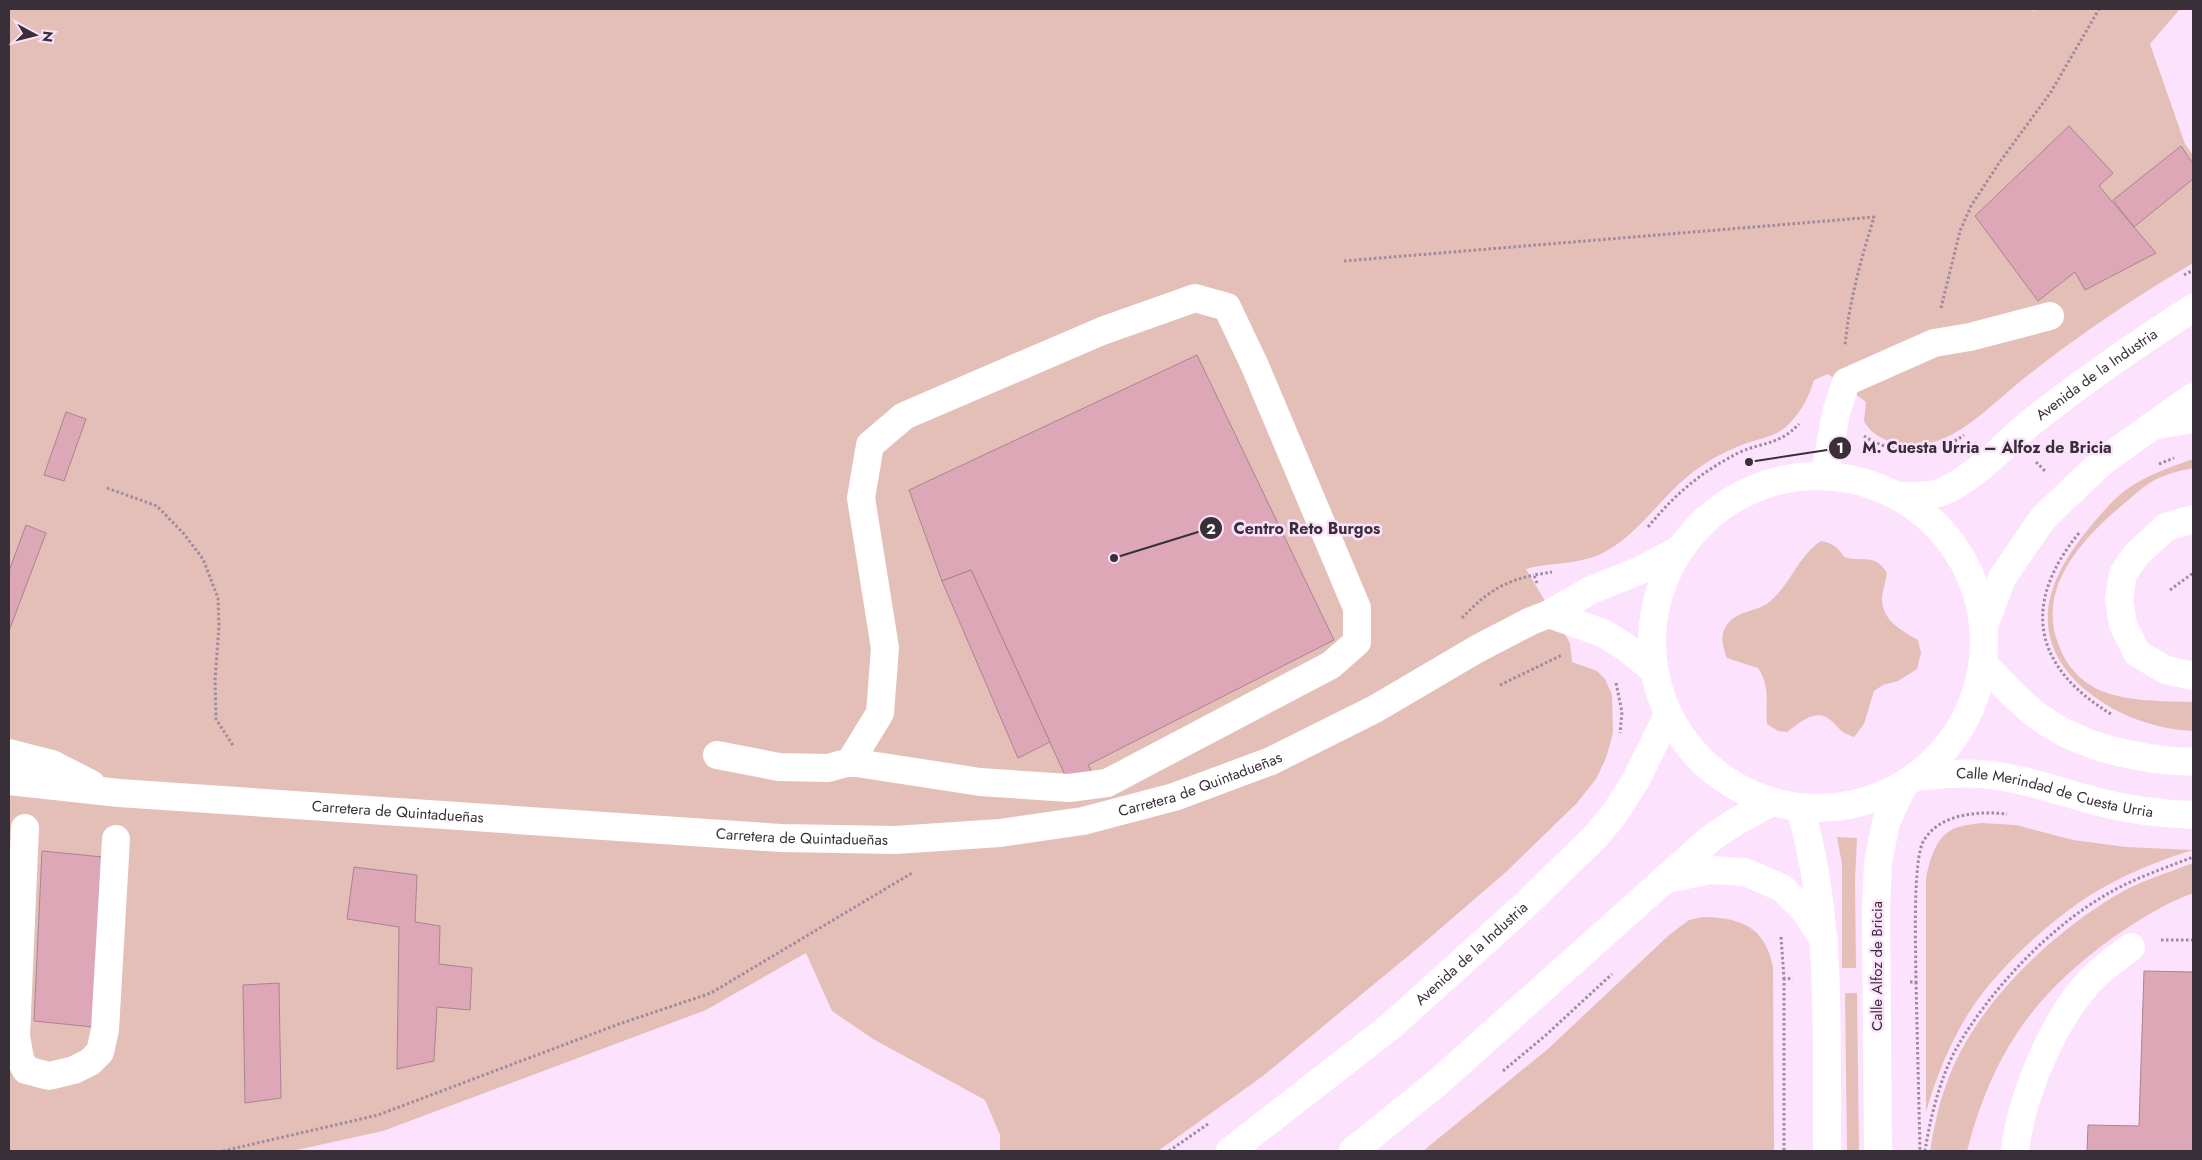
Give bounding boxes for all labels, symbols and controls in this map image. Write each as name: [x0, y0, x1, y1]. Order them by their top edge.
north arrow: [10, 10, 60, 60]
text: N: [37, 30, 59, 43]
street label: Avenida de la Industria: [2031, 323, 2162, 426]
callout: M. Cuesta Urria – Alfoz de Bricia: [1827, 432, 2122, 463]
text: M. Cuesta Urria – Alfoz de Bricia: [1862, 436, 2112, 459]
text: 1: [1836, 437, 1844, 459]
callout: Centro Reto Burgos: [1198, 513, 1390, 544]
text: Centro Reto Burgos: [1234, 517, 1380, 540]
text: 2: [1206, 518, 1216, 540]
street label: Carretera de Quintadueñas: [1116, 746, 1286, 822]
street label: Calle Merindad de Cuesta Urria: [1956, 762, 2154, 823]
street label: Carretera de Quintadueñas: [311, 795, 484, 829]
street label: Carretera de Quintadueñas: [715, 823, 888, 851]
street label: Avenida de la Industria: [1410, 897, 1533, 1010]
street label: Calle Alfoz de Bricia: [1866, 901, 1888, 1031]

